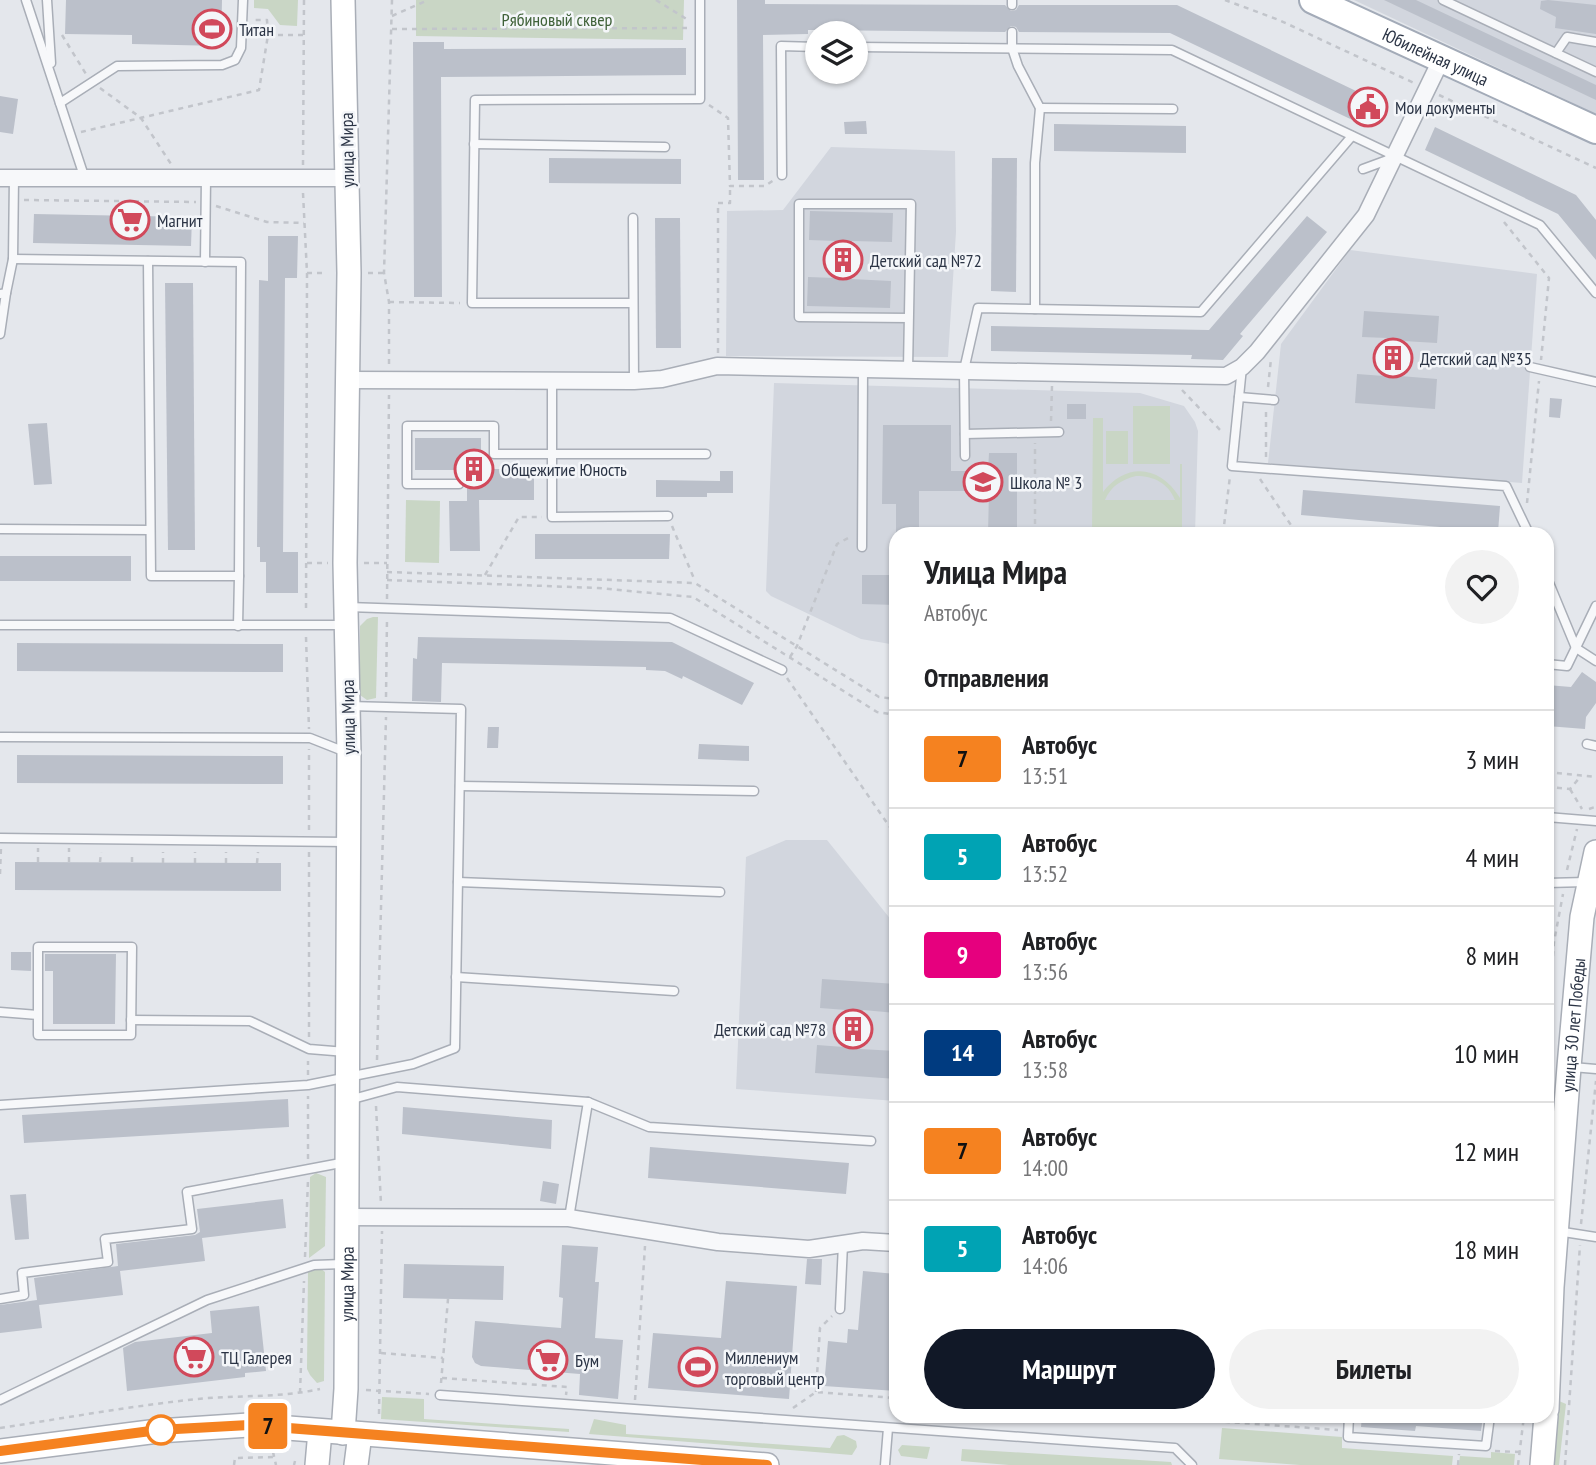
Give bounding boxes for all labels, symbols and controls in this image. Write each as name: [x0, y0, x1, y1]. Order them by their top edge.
sports icon: Титан: [191, 8, 233, 50]
park label: Рябиновый сквер: [502, 8, 613, 31]
place label: Титан: [239, 18, 274, 41]
map controls: [805, 21, 868, 84]
button: layers: [805, 21, 868, 84]
street label: Юбилейная улица: [1379, 22, 1492, 91]
public building icon: Мои документы: [1347, 86, 1389, 128]
place label: Мои документы: [1395, 96, 1495, 119]
street label: улица Мира: [335, 112, 359, 188]
supermarket icon: Магнит: [109, 199, 151, 241]
place label: Магнит: [157, 209, 203, 232]
building icon: Детский сад №72: [822, 239, 864, 281]
place label: Детский сад №72: [870, 249, 982, 272]
building icon: Детский сад №35: [1372, 337, 1414, 379]
place label: Детский сад №35: [1420, 347, 1532, 370]
building icon: Общежитие Юность: [453, 448, 495, 490]
place label: Общежитие Юность: [501, 458, 627, 481]
school or university icon: Школа № 3: [962, 461, 1004, 503]
place label: Школа № 3: [1010, 471, 1082, 494]
text: Улица Мира: [924, 550, 1067, 593]
button: heart: [1445, 550, 1519, 624]
text: Автобус: [924, 598, 988, 627]
text: Отправления: [924, 661, 1049, 694]
street label: улица Мира: [336, 679, 360, 755]
text: Автобус: [1022, 728, 1097, 761]
text: 7: [957, 743, 968, 774]
text: 3 мин: [1466, 743, 1519, 776]
text: 13:51: [1022, 761, 1068, 790]
text: Автобус: [1022, 826, 1097, 859]
text: 5: [957, 841, 968, 872]
text: 4 мин: [1466, 841, 1519, 874]
text: 13:52: [1022, 859, 1068, 888]
text: Автобус: [1022, 924, 1097, 957]
text: 9: [957, 939, 968, 970]
text: 8 мин: [1466, 939, 1519, 972]
text: 13:56: [1022, 957, 1068, 986]
street label: улица 30 лет Победы: [1556, 957, 1590, 1093]
building icon: Детский сад №78: [832, 1008, 874, 1050]
place label: Детский сад №78: [714, 1018, 826, 1041]
text: Автобус: [1022, 1022, 1097, 1055]
text: 14: [951, 1037, 974, 1068]
text: 10 мин: [1454, 1037, 1519, 1070]
text: 13:58: [1022, 1055, 1068, 1084]
text: Автобус: [1022, 1120, 1097, 1153]
text: 7: [957, 1135, 968, 1166]
text: 12 мин: [1454, 1135, 1519, 1168]
text: 14:00: [1022, 1153, 1068, 1182]
text: Автобус: [1022, 1218, 1097, 1251]
text: 5: [957, 1233, 968, 1264]
text: 18 мин: [1454, 1233, 1519, 1266]
street label: улица Мира: [335, 1246, 358, 1322]
text: 14:06: [1022, 1251, 1068, 1280]
button: Маршрут: [924, 1329, 1215, 1409]
button: Билеты: [1229, 1329, 1519, 1409]
supermarket icon: ТЦ Галерея: [173, 1336, 215, 1378]
supermarket icon: Бум: [527, 1339, 569, 1381]
place label: ТЦ Галерея: [221, 1346, 292, 1369]
sports icon: Миллениум торговый центр: [677, 1346, 719, 1388]
place label: Миллениум торговый центр: [725, 1346, 825, 1390]
place label: Бум: [575, 1349, 599, 1372]
line badge: 7: [245, 1403, 291, 1449]
text: 7: [262, 1410, 274, 1441]
unlabelled marker: [146, 1415, 176, 1445]

